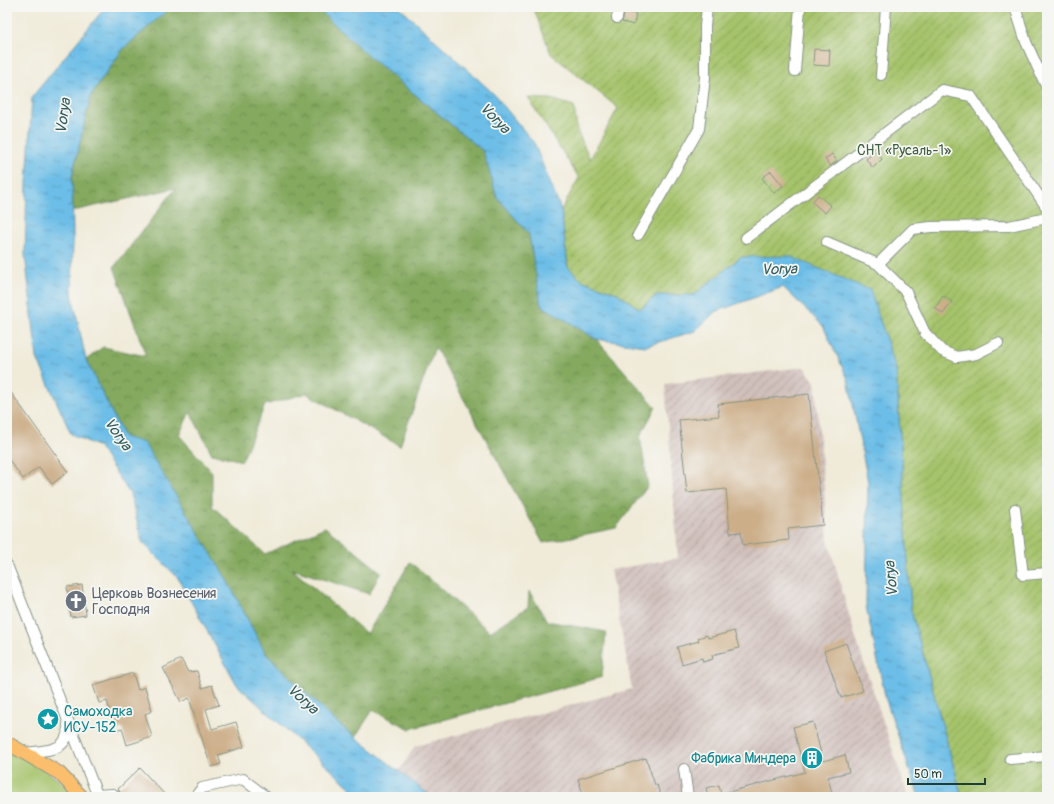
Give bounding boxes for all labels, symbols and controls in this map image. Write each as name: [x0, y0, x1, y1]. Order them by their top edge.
water label: Vorya: [52, 96, 76, 135]
water label: Vorya: [475, 99, 515, 139]
park label: СНТ «Русаль-1»: [857, 142, 951, 159]
water label: Vorya: [761, 260, 798, 279]
water label: Vorya: [100, 414, 136, 455]
water label: Vorya: [880, 559, 903, 598]
place label: Церковь Вознесения Господня: [92, 585, 216, 618]
church icon: Церковь Вознесения Господня: [63, 588, 89, 614]
water label: Vorya: [283, 680, 323, 719]
place label: Самоходка ИСУ-152: [64, 703, 133, 736]
place icon: Самоходка ИСУ-152: [35, 706, 61, 732]
building icon: Фабрика Миндера: [799, 745, 825, 771]
place label: Фабрика Миндера: [691, 750, 796, 767]
scale bar: [908, 760, 985, 786]
text: 50 m: [914, 767, 942, 782]

